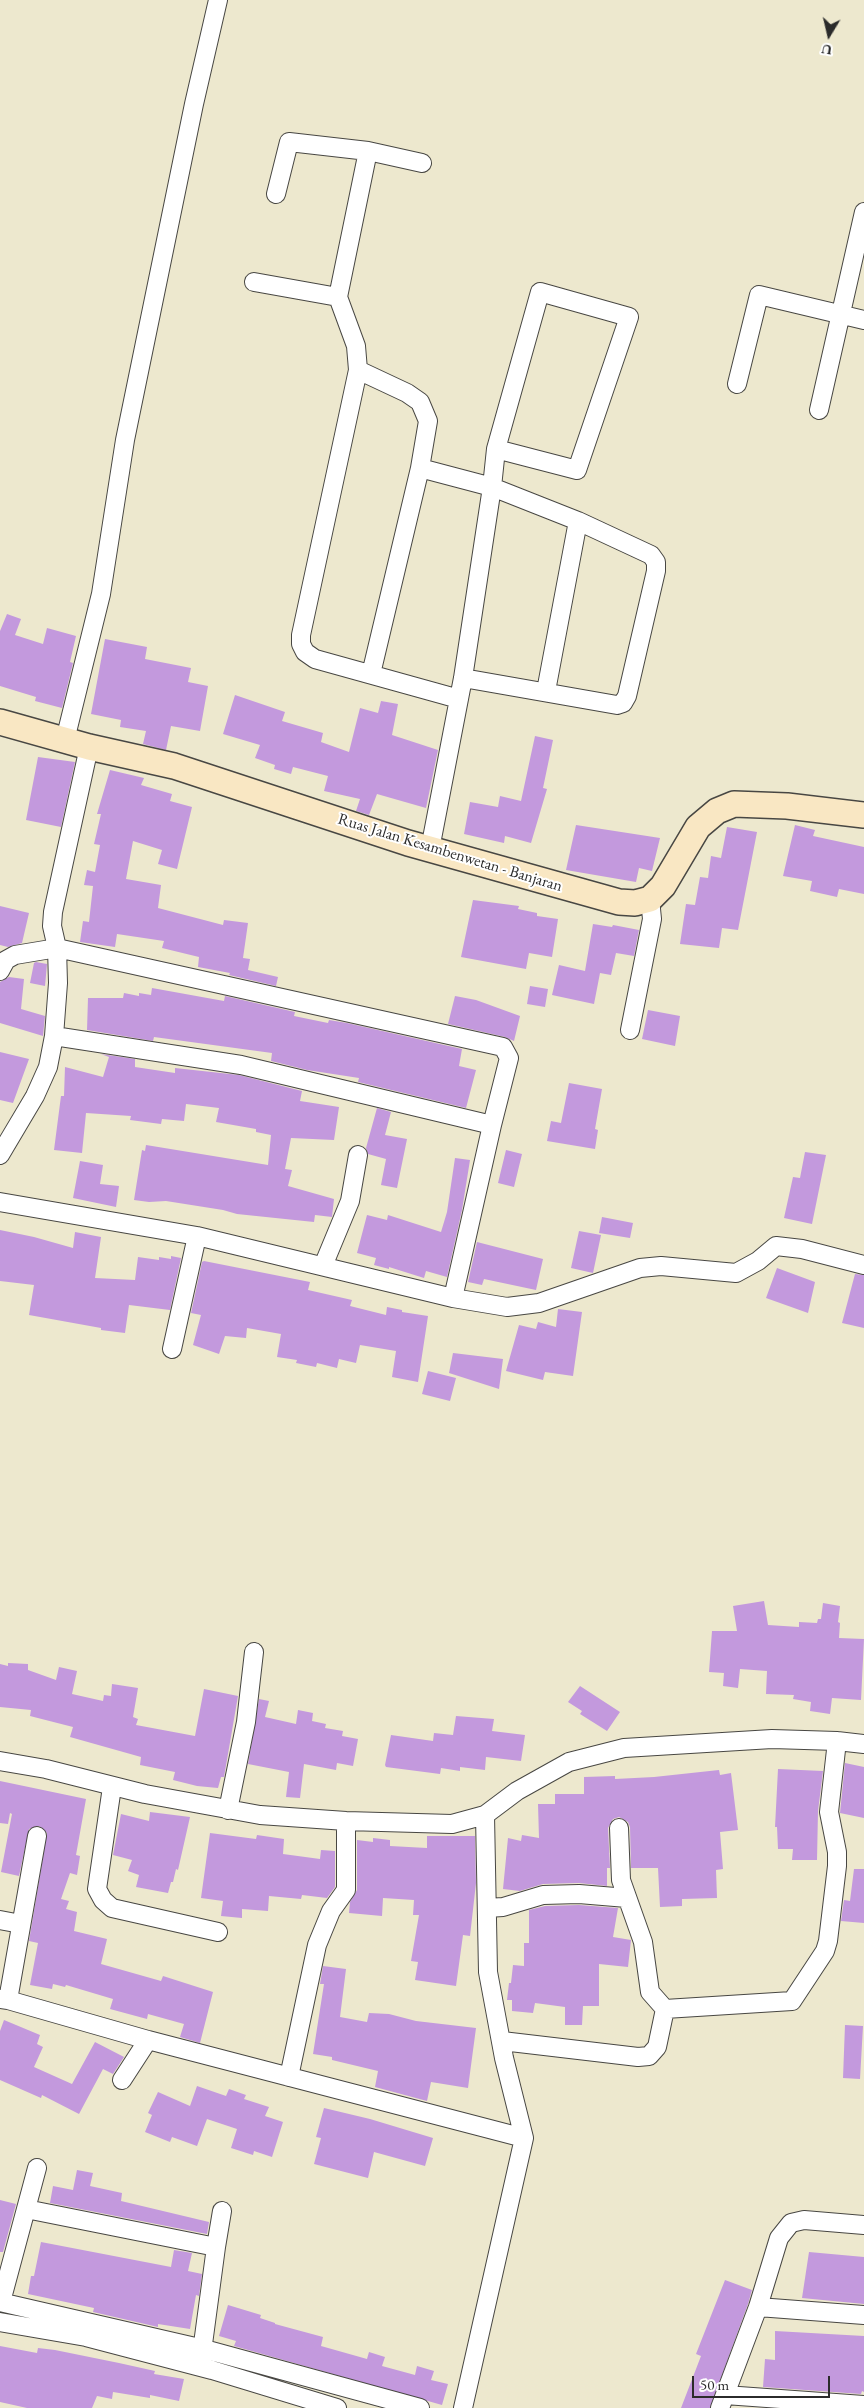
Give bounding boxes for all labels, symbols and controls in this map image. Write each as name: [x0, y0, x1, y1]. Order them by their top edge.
north arrow: [804, 10, 854, 60]
text: U: [820, 40, 833, 60]
street label: Ruas Jalan Kesambenwetan - Banjaran: [335, 810, 565, 896]
scale bar: [694, 2366, 832, 2398]
text: 50 m: [700, 2375, 729, 2394]

